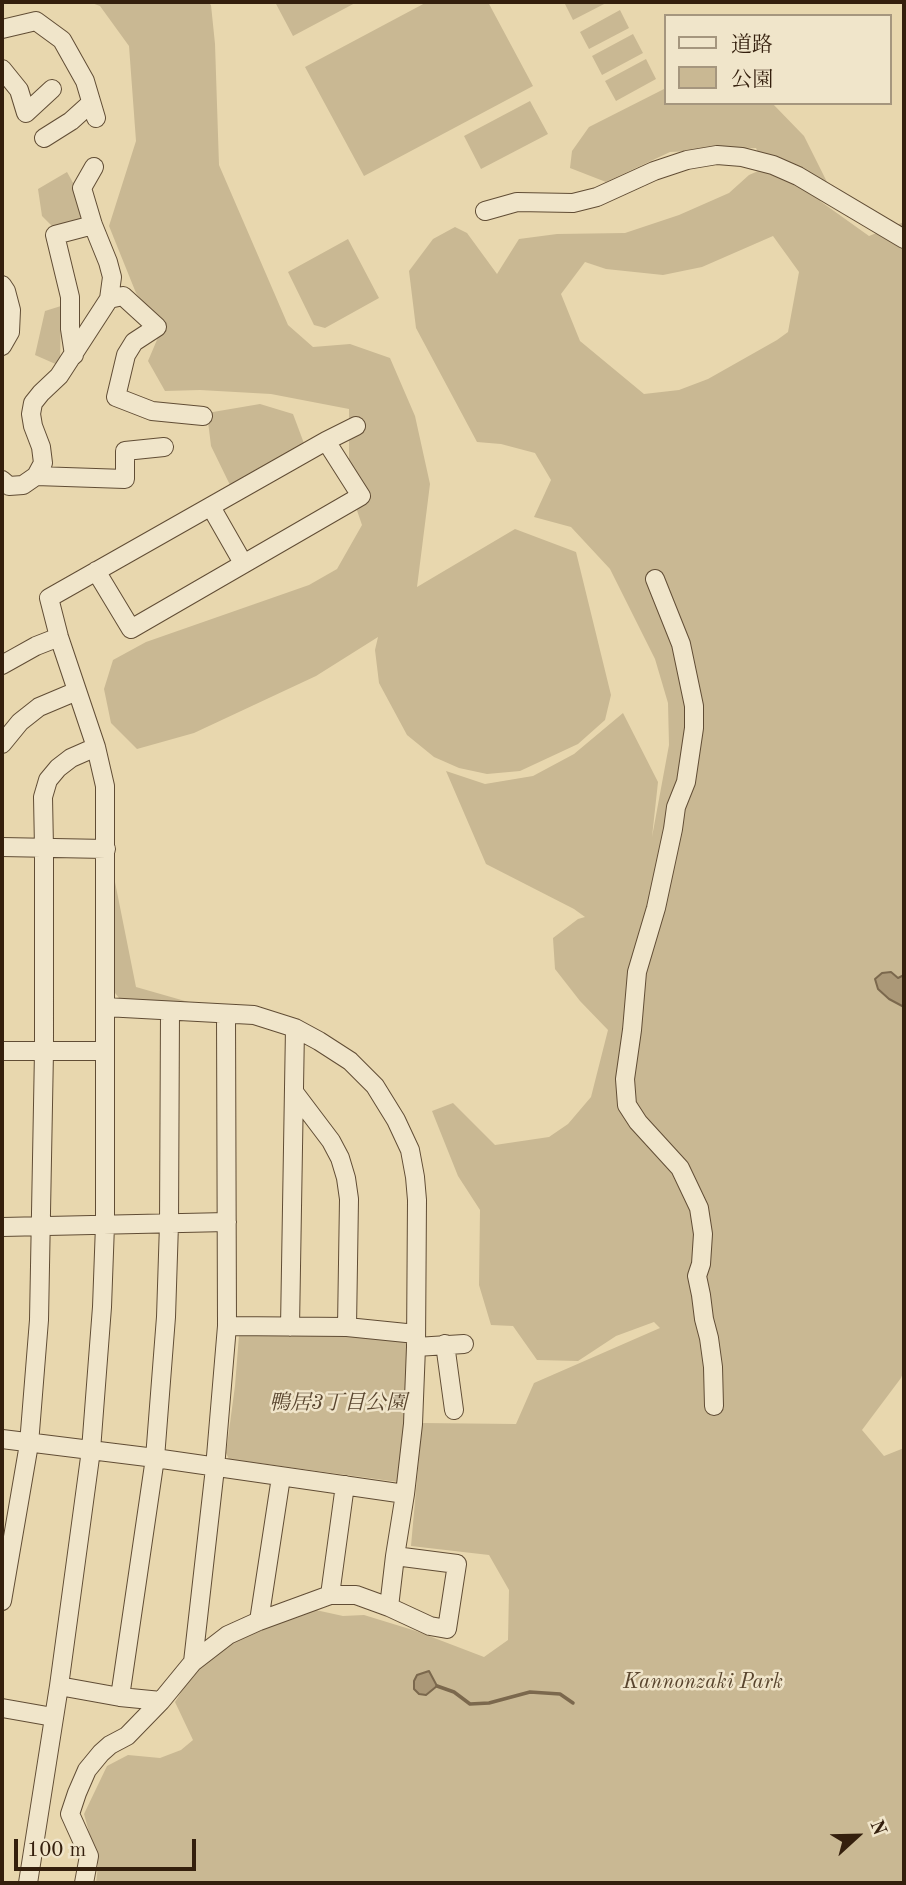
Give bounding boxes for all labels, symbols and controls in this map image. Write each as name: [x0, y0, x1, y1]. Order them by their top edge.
legend: [664, 14, 892, 105]
text: 道路: [731, 35, 773, 56]
text: 公園: [731, 70, 773, 91]
park label: 鴨居3丁目公園: [269, 1390, 407, 1416]
park label: Kannonzaki Park: [623, 1669, 783, 1695]
north arrow: [822, 1801, 892, 1871]
text: N: [865, 1818, 888, 1838]
scale bar: [18, 1826, 200, 1870]
text: 100 m: [27, 1840, 86, 1861]

